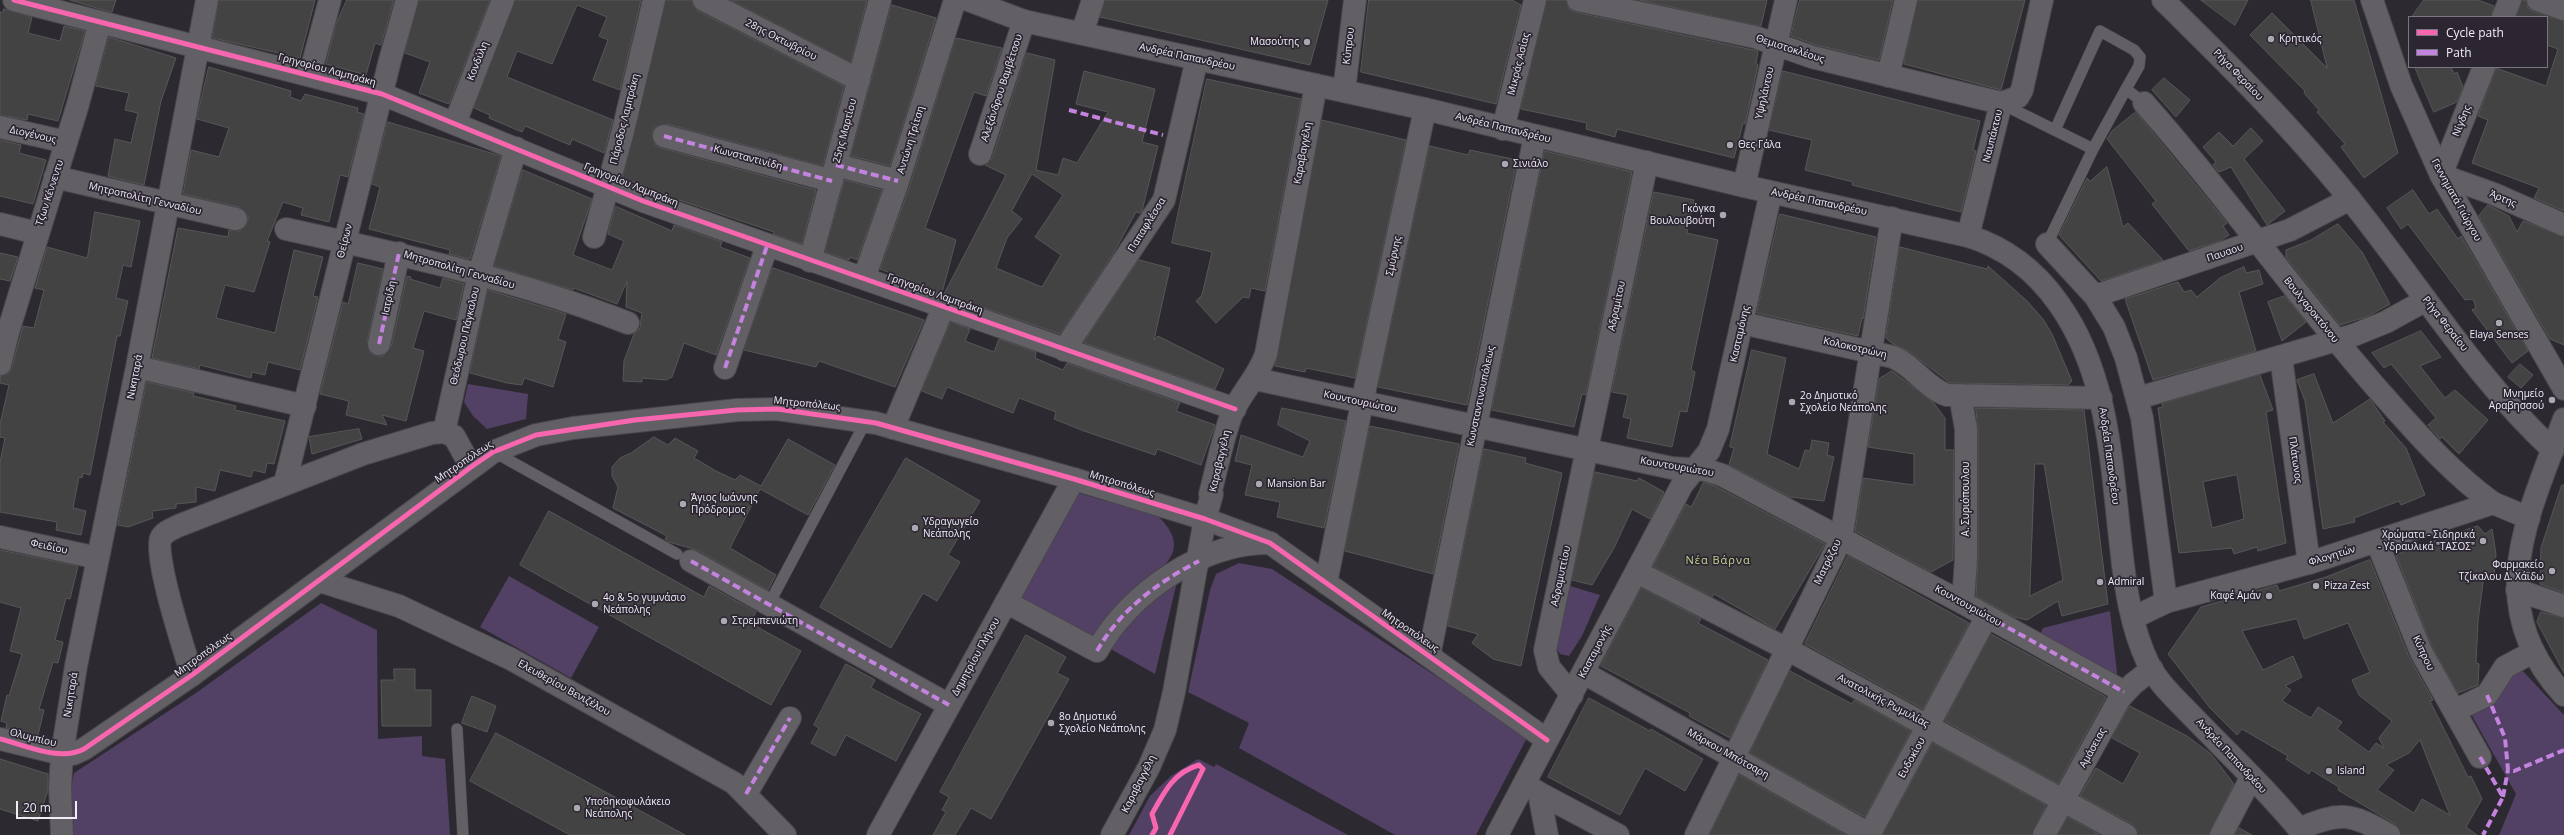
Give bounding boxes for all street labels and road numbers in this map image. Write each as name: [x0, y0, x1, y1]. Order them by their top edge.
street label: 28ης Οκτωβρίου: [743, 17, 819, 63]
street label: Κύπρου: [1341, 27, 1357, 65]
street label: Μικράς Ασίας: [1505, 32, 1533, 96]
street label: Θεμιστοκλέους: [1754, 32, 1826, 66]
street label: Αλεξάνδρου Βαμβέτσου: [979, 33, 1025, 143]
street label: Κονδύλη: [465, 40, 491, 82]
street label: Ανδρέα Παπανδρέου: [1138, 41, 1236, 73]
street label: Ρήγα Φεραίου: [2211, 47, 2265, 103]
street label: Γρηγορίου Λαμπράκη: [277, 51, 377, 89]
street label: Υψηλάντου: [1753, 66, 1777, 120]
street label: Πάροδος Λαμπράκη: [608, 72, 642, 166]
street label: 25ης Μαρτίου: [831, 97, 859, 165]
street label: Νίγδης: [2450, 103, 2474, 139]
street label: Αντώνη Τρίτση: [895, 105, 927, 175]
street label: Ναυπάκτου: [1981, 108, 2005, 164]
street label: Ανδρέα Παπανδρέου: [1454, 110, 1552, 146]
street label: Καραβαγγέλη: [1292, 121, 1314, 185]
street label: Διογένους: [9, 124, 57, 146]
street label: Κωνσταντινίδη: [712, 143, 784, 173]
street label: Γεννηματά Γιώργου: [2428, 157, 2484, 243]
street label: Τζων Κέννεντυ: [34, 158, 66, 228]
street label: Γρηγορίου Λαμπράκη: [582, 161, 680, 209]
street label: Μητροπολίτη Γενναδίου: [88, 180, 202, 218]
street label: Ανδρέα Παπανδρέου: [1770, 186, 1868, 218]
street label: Άρτης: [2488, 188, 2518, 210]
street label: Παπαφλέσσα: [1126, 196, 1168, 254]
street label: Θείρων: [335, 223, 355, 259]
street label: Σμύρνης: [1384, 235, 1404, 277]
street label: Παυαου: [2205, 241, 2245, 265]
street label: Μητροπολίτη Γενναδίου: [402, 248, 516, 292]
street label: Γρηγορίου Λαμπράκη: [886, 271, 984, 317]
street label: Βουλγαροκτόνου: [2281, 275, 2341, 345]
street label: Ιατρίδη: [379, 280, 399, 316]
street label: Αδραμίτου: [1606, 280, 1628, 332]
street label: Θεόδωρου Πάγκαλου: [448, 286, 482, 386]
street label: Ρήγα Φεραίου: [2420, 294, 2470, 354]
street label: Κασταμόνης: [1728, 305, 1752, 363]
street label: Κολοκοτρώνη: [1822, 335, 1888, 361]
street label: Κωνσταντινουπόλεως: [1464, 345, 1498, 447]
street label: Νικηταρά: [125, 354, 145, 400]
street label: Κουντουριώτου: [1322, 388, 1398, 416]
street label: Μητροπόλεως: [773, 395, 841, 413]
street label: Ανδρέα Παπανδρέου: [2096, 407, 2122, 505]
street label: Καραβαγγέλη: [1207, 429, 1233, 493]
street label: Πλάτωνος: [2286, 436, 2304, 484]
street label: Μητροπόλεως: [433, 438, 495, 486]
street label: Κουντουριώτου: [1639, 455, 1715, 479]
street label: Α. Συριόπουλου: [1960, 462, 1972, 536]
street label: Μητροπόλεως: [1088, 468, 1156, 500]
street label: Φειδίου: [29, 537, 69, 557]
street label: Ματρόζου: [1812, 537, 1844, 587]
street label: Φλογητών: [2307, 543, 2357, 569]
street label: Αδραμυττίου: [1549, 545, 1573, 607]
street label: Κουντουριώτου: [1933, 583, 2003, 629]
street label: Μητροπόλεως: [1379, 607, 1441, 655]
street label: Δημητρίου Γλήνου: [950, 616, 1002, 698]
street label: Κασταμονής: [1576, 624, 1614, 680]
street label: Μητροπόλεως: [172, 630, 234, 680]
street label: Κύπρου: [2410, 634, 2436, 672]
street label: Ελευθερίου Βενιζέλου: [516, 658, 612, 718]
street label: Νικηταρά: [62, 672, 80, 718]
street label: Ανατολικής Ρωμυλίας: [1835, 672, 1931, 730]
street label: Ανδρέα Παπανδρέου: [2193, 716, 2269, 796]
street label: Ολυμπίου: [9, 726, 57, 750]
street label: Αμάσειας: [2077, 726, 2109, 770]
street label: Μάρκου Μπότσαρη: [1685, 727, 1771, 781]
street label: Ευδοκίου: [1896, 736, 1928, 780]
street label: Καραβαγγέλη: [1119, 753, 1159, 815]

